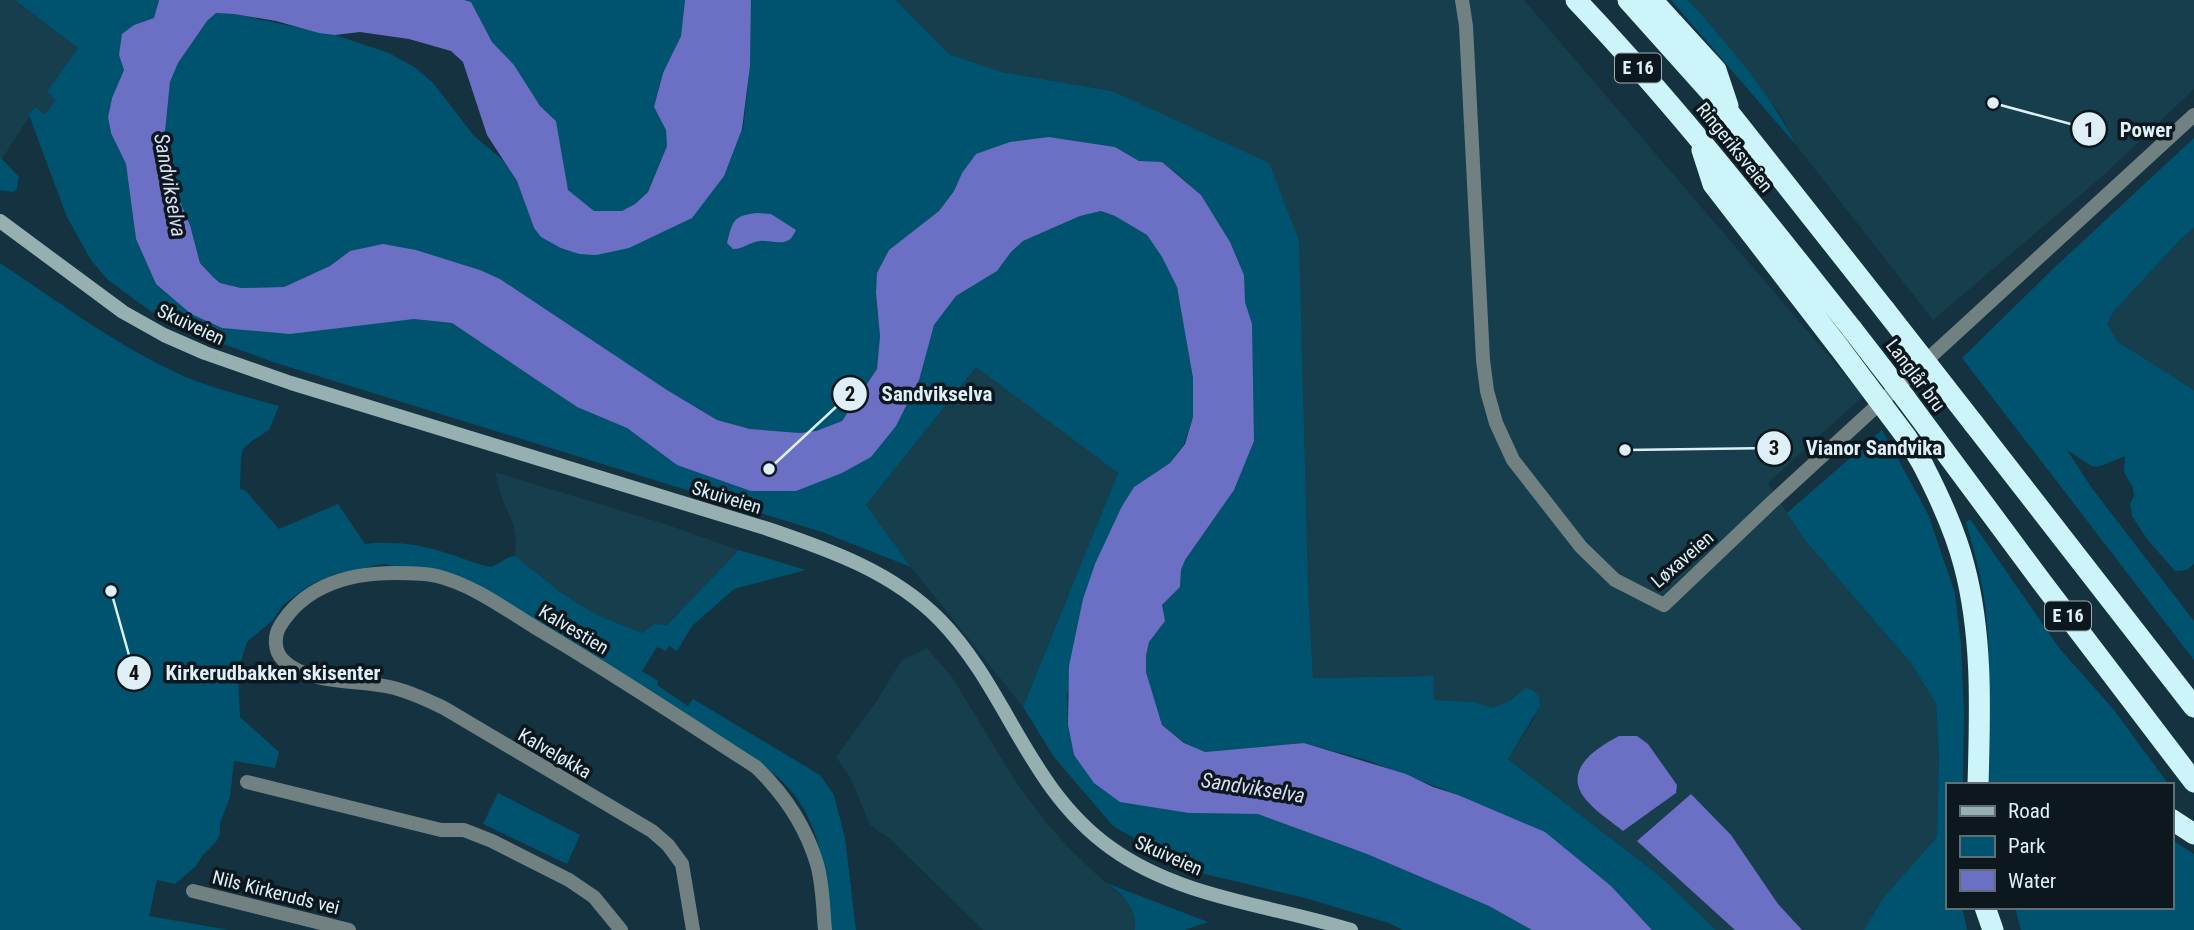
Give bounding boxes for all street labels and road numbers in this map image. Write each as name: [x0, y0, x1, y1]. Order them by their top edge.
road number: E 16: [1615, 54, 1661, 82]
street label: Ringeriksveien: [1691, 98, 1778, 197]
street label: Skuiveien: [154, 299, 228, 350]
street label: Langlår bru: [1881, 335, 1950, 416]
street label: Skuiveien: [689, 476, 764, 519]
street label: Løxaveien: [1646, 526, 1718, 593]
street label: Kalvestien: [535, 600, 613, 659]
road number: E 16: [2045, 602, 2091, 630]
street label: Kalveløkka: [514, 723, 595, 784]
street label: Skuiveien: [1132, 830, 1206, 880]
street label: Nils Kirkeruds vei: [210, 866, 342, 919]

